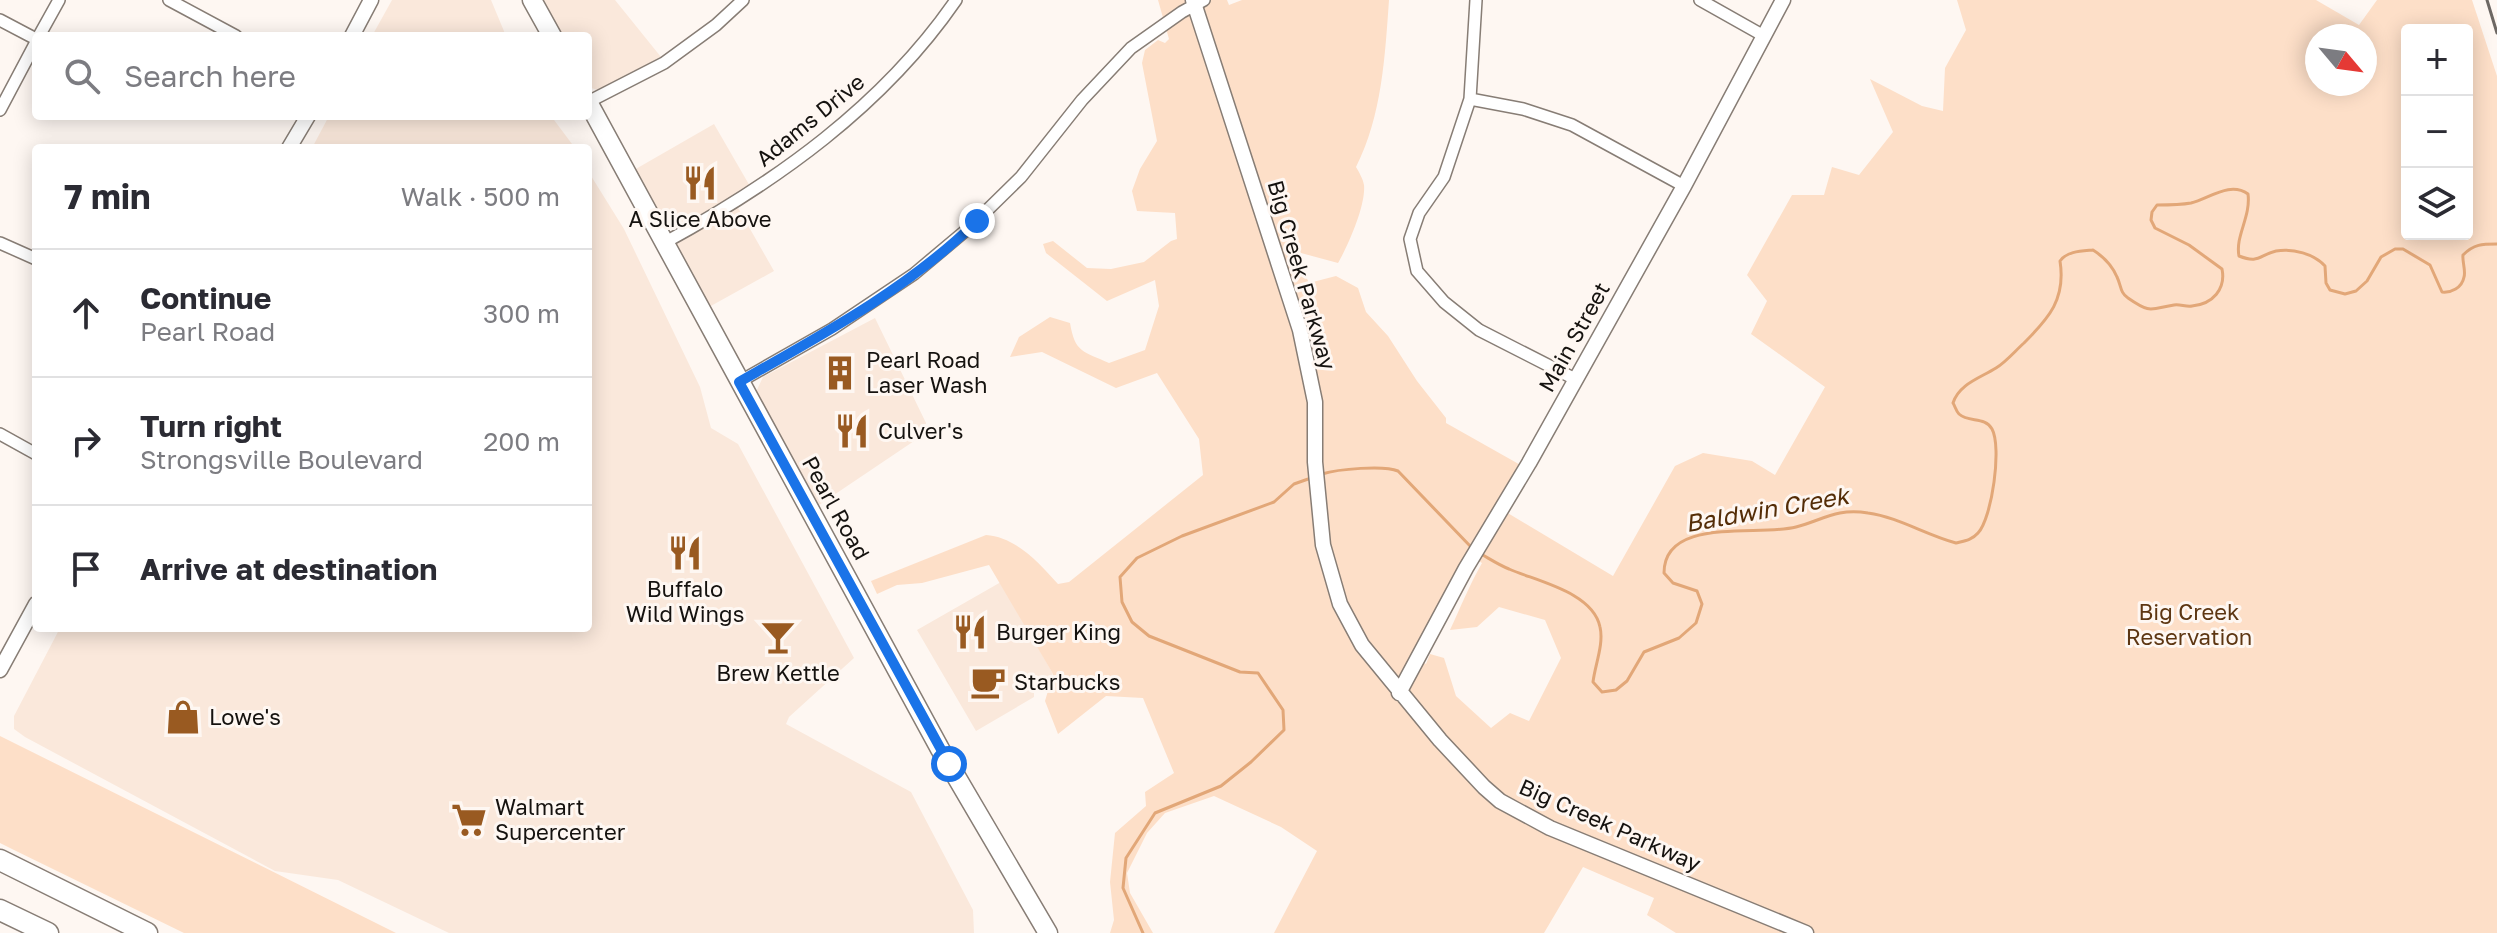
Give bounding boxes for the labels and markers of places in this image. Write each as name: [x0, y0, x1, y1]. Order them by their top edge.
restaurant icon: A Slice Above: [681, 164, 719, 202]
place label: A Slice Above: [628, 205, 772, 232]
place label: Pearl Road Laser Wash: [866, 346, 988, 398]
building icon: Pearl Road Laser Wash: [821, 354, 859, 392]
restaurant icon: Culver's: [833, 412, 871, 450]
place label: Culver's: [878, 417, 963, 444]
restaurant icon: Buffalo Wild Wings: [666, 534, 704, 572]
place label: Buffalo Wild Wings: [626, 575, 744, 627]
restaurant icon: Burger King: [951, 613, 989, 651]
bar icon: Brew Kettle: [759, 618, 797, 656]
place label: Burger King: [996, 618, 1121, 645]
place label: Brew Kettle: [716, 659, 840, 686]
cafe icon: Starbucks: [969, 663, 1007, 701]
place label: Starbucks: [1014, 668, 1120, 695]
shop icon: Lowe's: [164, 698, 202, 736]
place label: Lowe's: [209, 703, 281, 730]
place label: Walmart Supercenter: [495, 793, 626, 845]
supermarket icon: Walmart Supercenter: [450, 801, 488, 839]

